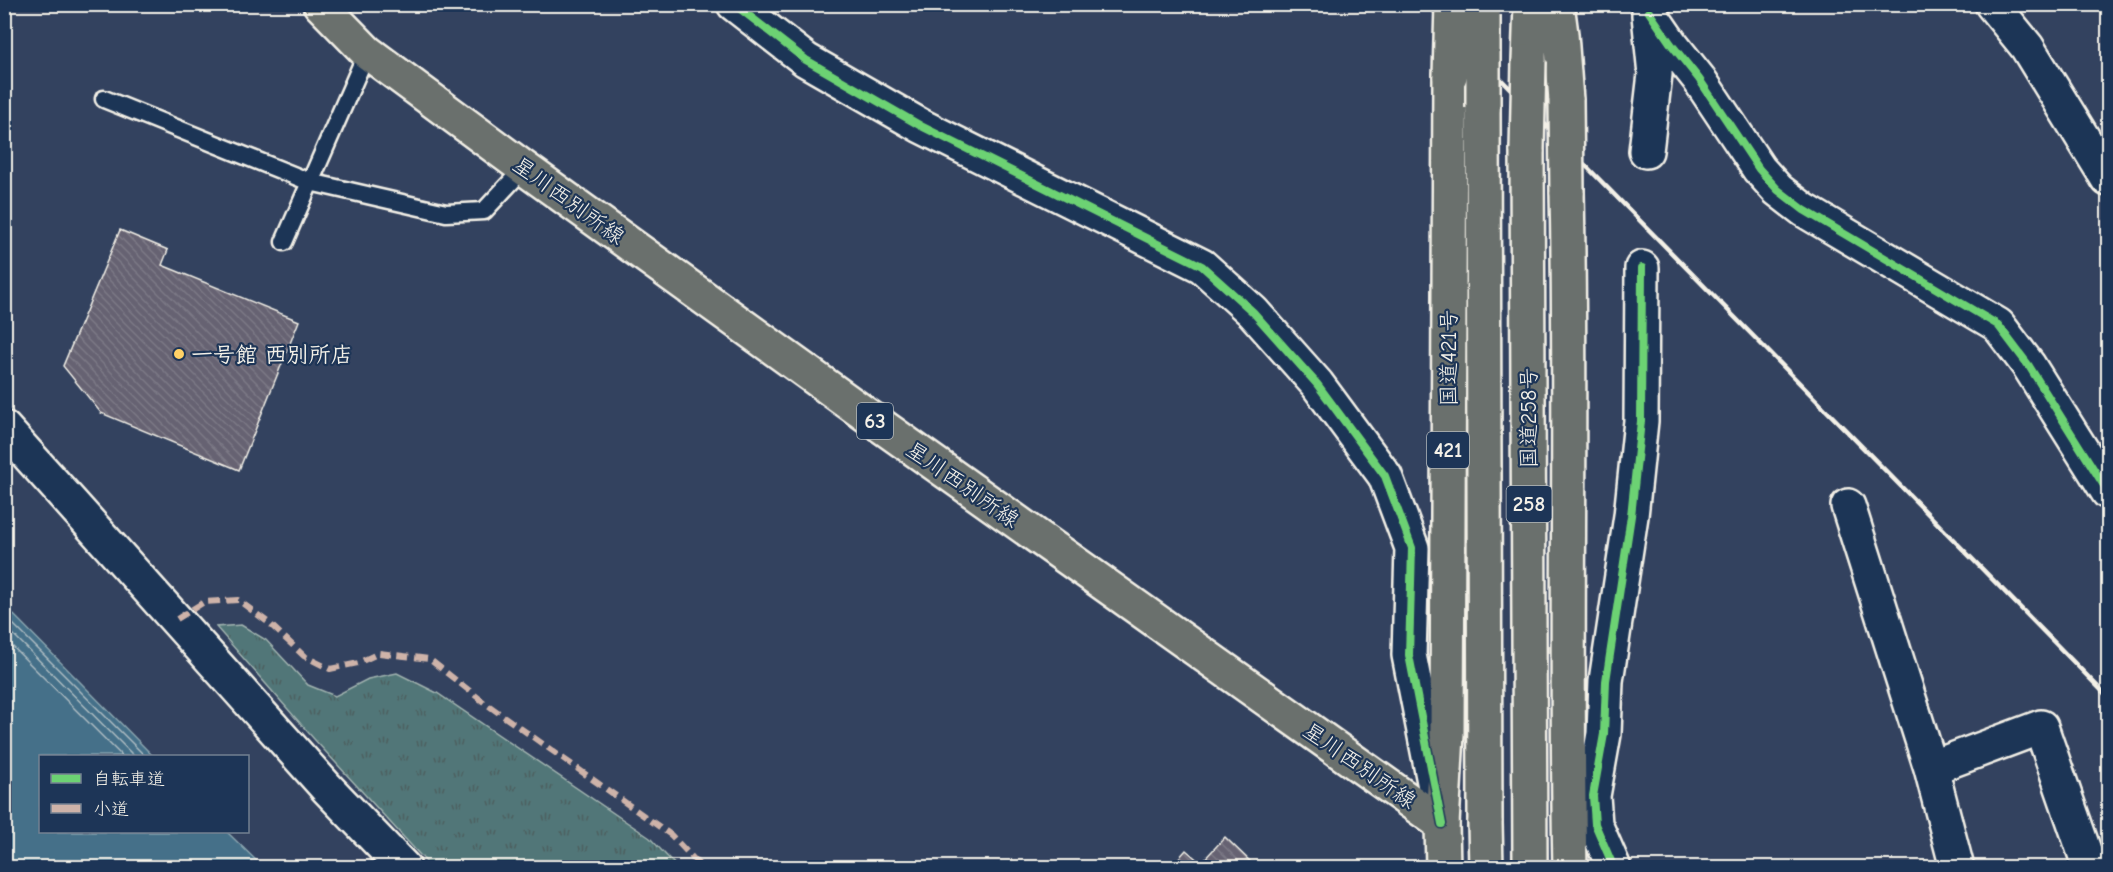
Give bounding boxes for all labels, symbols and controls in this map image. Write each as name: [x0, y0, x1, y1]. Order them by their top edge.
street label: 星川西別所線: [507, 151, 629, 250]
street label: 国道421号: [1436, 310, 1462, 406]
place label: 一号館 西別所店: [191, 342, 353, 368]
marker: 一号館 西別所店: [172, 347, 186, 361]
street label: 国道258号: [1516, 368, 1542, 468]
road number: 63: [857, 403, 893, 439]
road number: 421: [1427, 432, 1469, 468]
street label: 星川西別所線: [901, 436, 1024, 533]
road number: 258: [1506, 486, 1552, 522]
street label: 星川西別所線: [1298, 717, 1421, 814]
legend: [39, 755, 249, 833]
text: 自転車道: [93, 769, 165, 790]
text: 小道: [93, 799, 129, 820]

